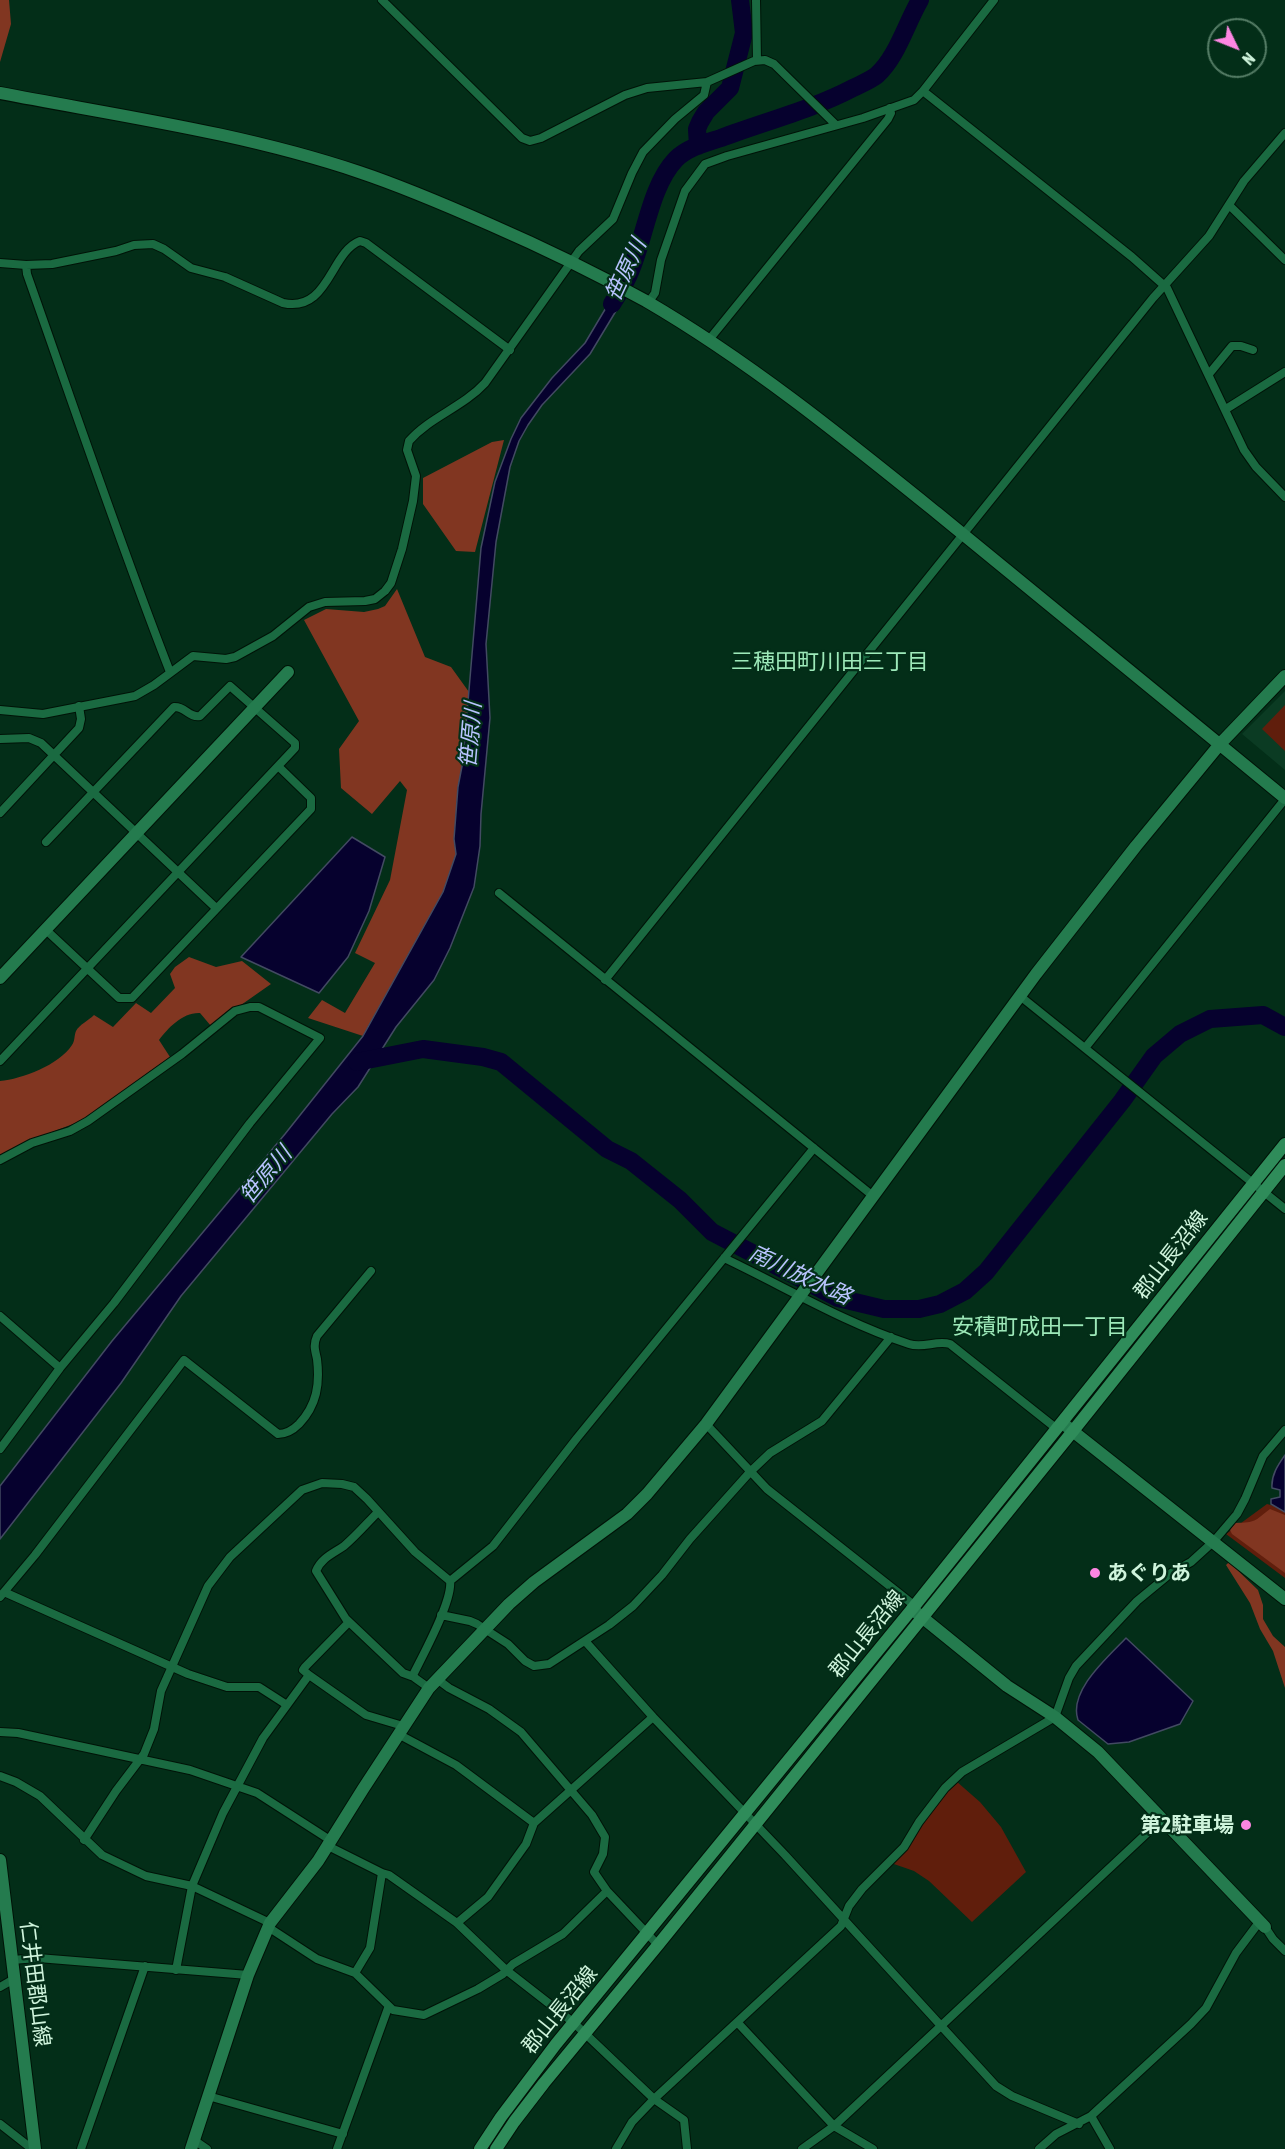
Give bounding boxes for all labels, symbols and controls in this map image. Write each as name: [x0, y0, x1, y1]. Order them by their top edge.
north arrow: [1207, 18, 1267, 78]
text: N: [1239, 49, 1259, 69]
water label: 笹原川: [600, 235, 652, 305]
district label: 三穂田町川田三丁目: [731, 649, 929, 675]
water label: 笹原川: [455, 701, 487, 769]
water label: 笹原川: [235, 1141, 297, 1209]
street label: 郡山長沼線: [1129, 1206, 1213, 1304]
water label: 南川放水路: [745, 1240, 855, 1310]
district label: 安積町成田一丁目: [952, 1314, 1128, 1340]
place label: あぐりあ: [1107, 1560, 1191, 1586]
marker: あぐりあ: [1088, 1566, 1102, 1580]
street label: 郡山長沼線: [824, 1585, 910, 1683]
place label: 第2駐車場: [1140, 1812, 1234, 1838]
marker: 第2駐車場: [1239, 1818, 1253, 1832]
street label: 仁井田郡山線: [15, 1920, 55, 2048]
street label: 郡山長沼線: [517, 1961, 603, 2059]

